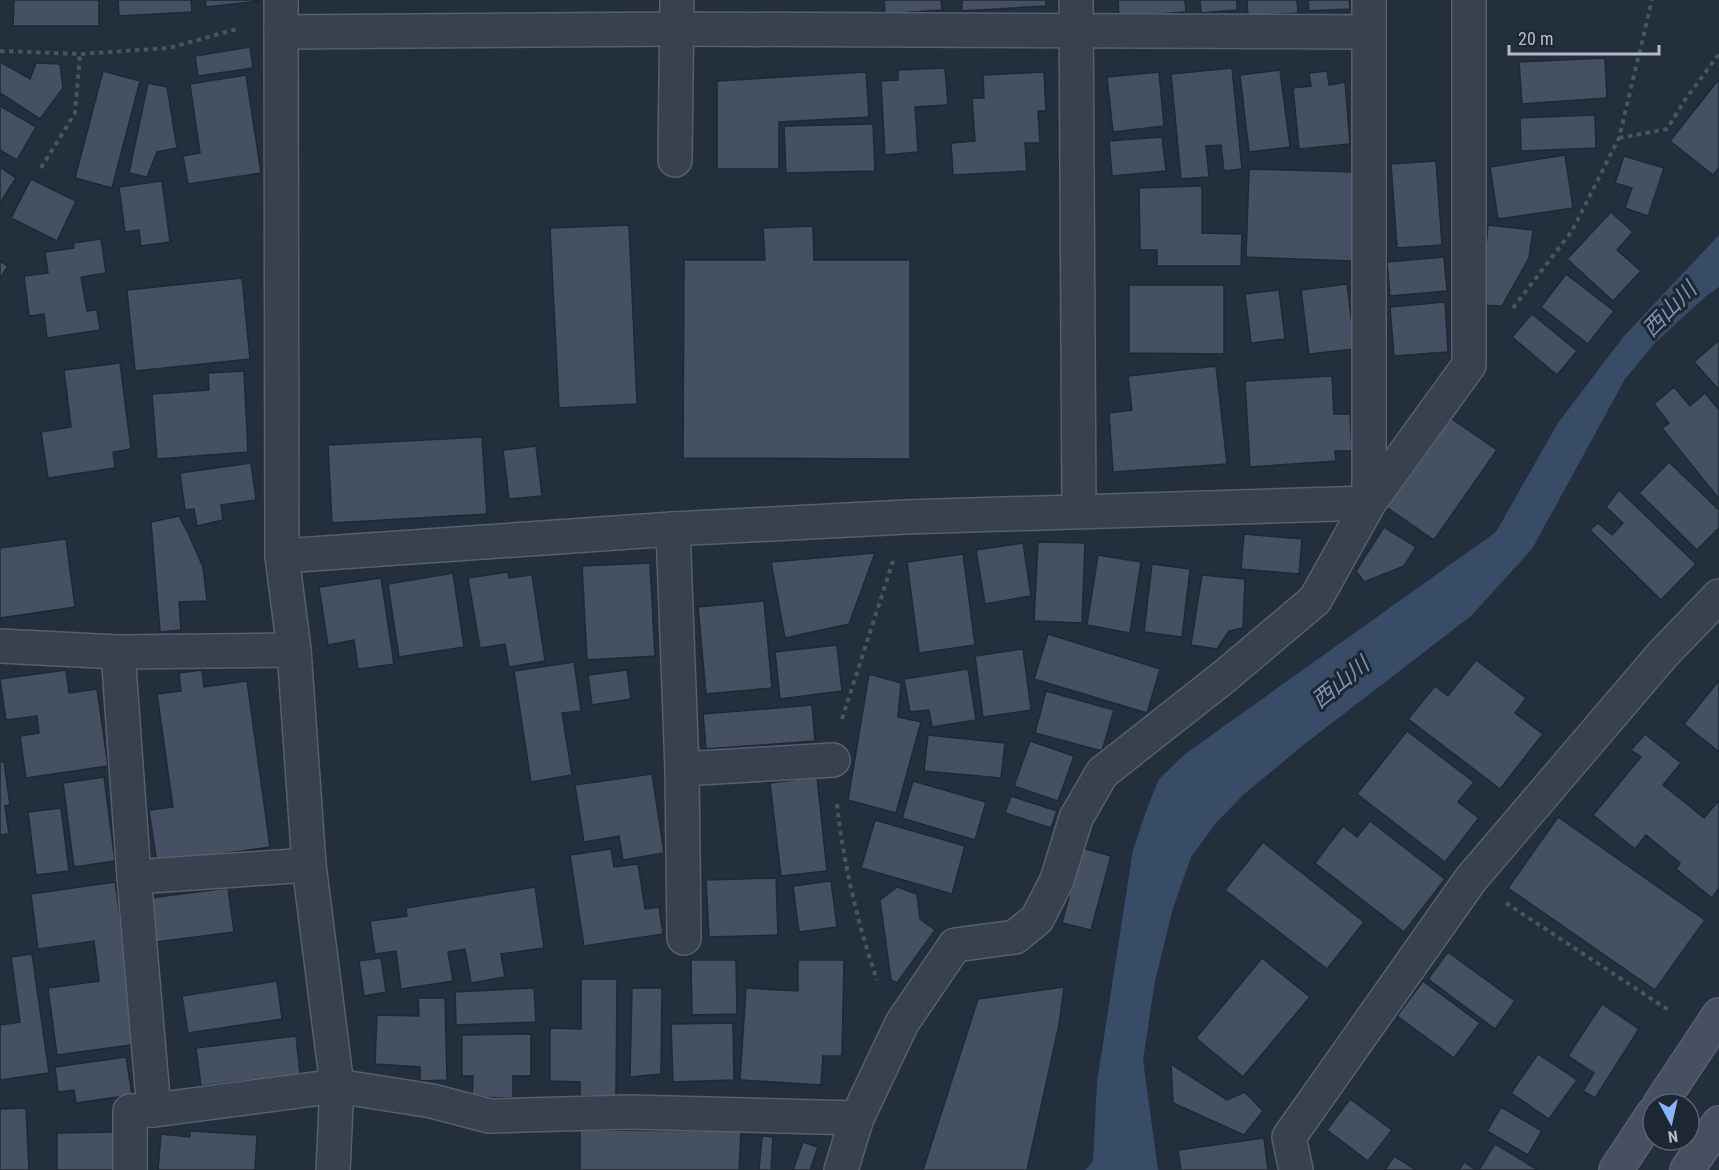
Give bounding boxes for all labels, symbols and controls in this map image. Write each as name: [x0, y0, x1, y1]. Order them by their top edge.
scale bar: [1509, 18, 1659, 56]
text: 20 m: [1518, 28, 1553, 49]
water label: 西山川: [1637, 275, 1703, 342]
water label: 西山川: [1307, 651, 1375, 713]
north arrow: [1641, 1092, 1701, 1152]
text: N: [1667, 1126, 1679, 1146]

